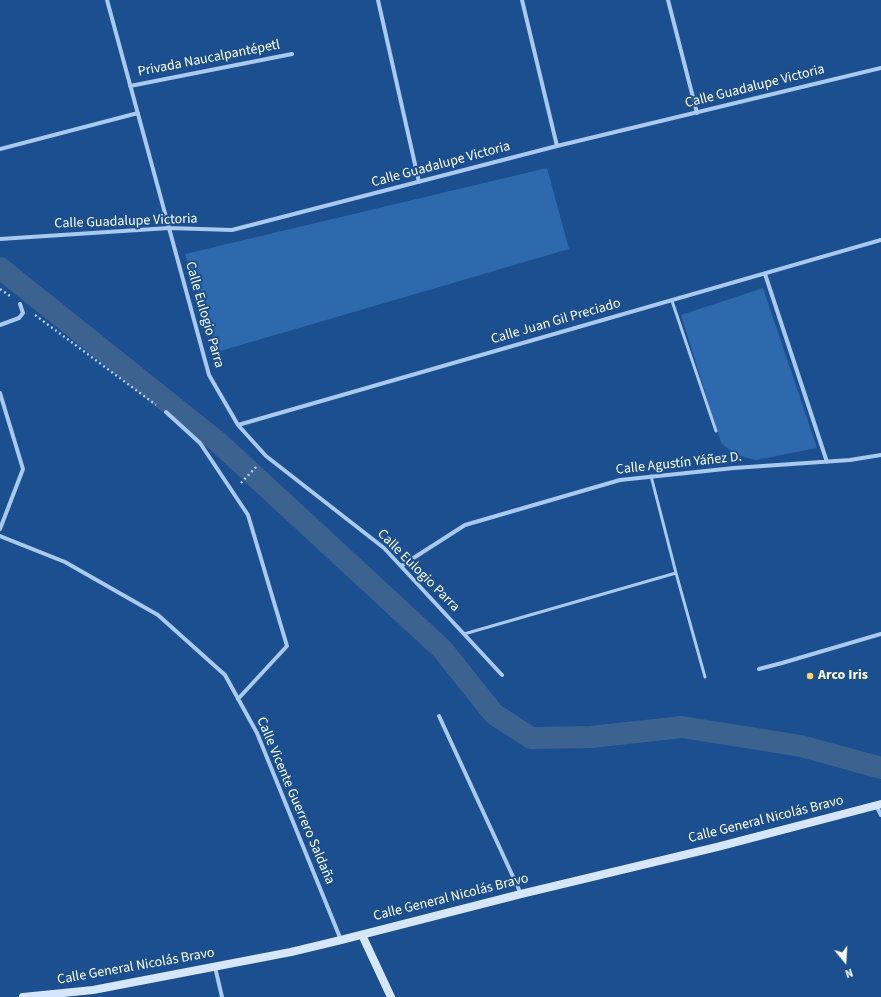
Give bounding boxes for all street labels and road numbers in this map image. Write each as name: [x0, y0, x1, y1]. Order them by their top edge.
street label: Privada Naucalpantépetl: [137, 37, 281, 81]
street label: Calle Guadalupe Victoria: [684, 62, 826, 112]
street label: Calle Guadalupe Victoria: [370, 138, 512, 192]
street label: Calle Guadalupe Victoria: [54, 211, 198, 233]
street label: Calle Eulogio Parra: [181, 260, 227, 370]
street label: Calle Juan Gil Preciado: [489, 295, 623, 349]
street label: Calle Agustín Yáñez D.: [615, 449, 743, 479]
street label: Calle Eulogio Parra: [373, 526, 463, 616]
street label: Calle Vicente Guerrero Saldaña: [252, 715, 338, 887]
street label: Calle General Nicolás Bravo: [687, 793, 845, 847]
street label: Calle General Nicolás Bravo: [372, 871, 530, 925]
street label: Calle General Nicolás Bravo: [56, 945, 216, 989]

